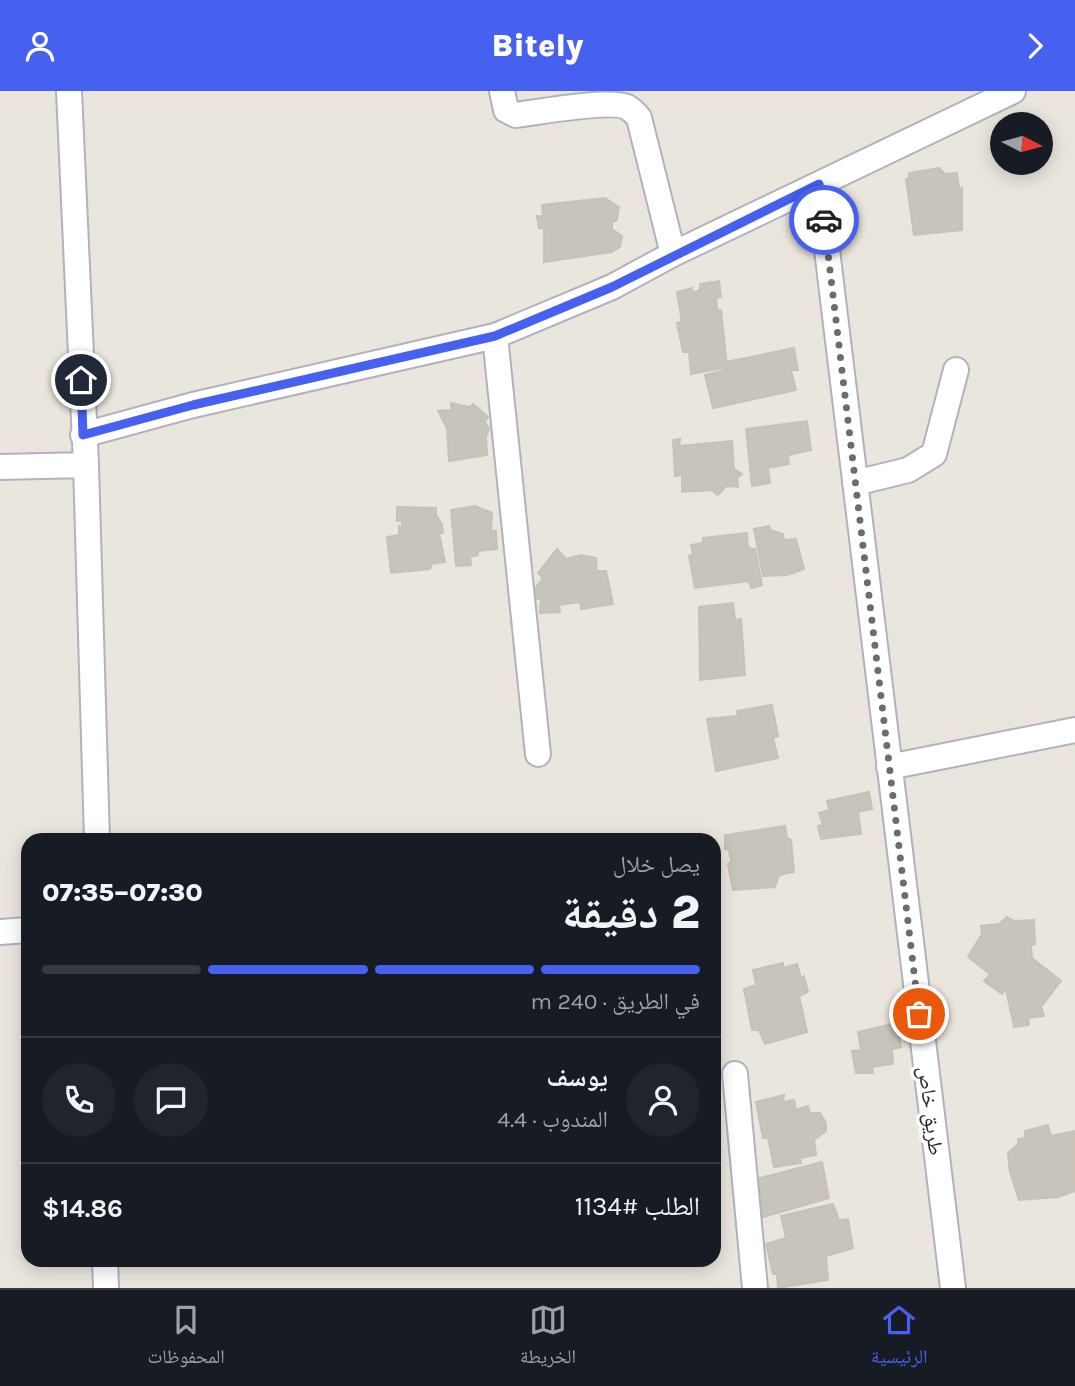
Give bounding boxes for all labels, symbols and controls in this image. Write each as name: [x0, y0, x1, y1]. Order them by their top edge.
icon: person: [21, 27, 59, 65]
text: Bitely: [492, 27, 583, 64]
icon: forward: [1016, 27, 1054, 65]
north arrow: [990, 112, 1054, 175]
map controls: [990, 112, 1053, 175]
courier: [789, 185, 859, 255]
icon: car: [805, 201, 843, 239]
pin: [51, 350, 111, 410]
icon: home: [62, 361, 100, 399]
text: يصل خلال: [613, 851, 700, 878]
text: 07:30–07:35: [42, 877, 203, 908]
text: 2 دقيقة: [562, 886, 700, 940]
pin: [889, 984, 949, 1044]
text: في الطريق · 240 m: [530, 988, 700, 1015]
icon: bag: [900, 995, 938, 1033]
text: يوسف: [547, 1062, 608, 1093]
button: phone: [42, 1063, 116, 1137]
button: chat: [134, 1063, 208, 1137]
button: person: [626, 1063, 700, 1137]
street label: طريق خاص: [913, 1065, 948, 1157]
text: المندوب · 4.4: [497, 1106, 608, 1133]
text: الطلب #1134: [575, 1191, 700, 1222]
text: $14.86: [42, 1193, 123, 1224]
tab: المحفوظات: [148, 1301, 225, 1375]
tab: الخريطة: [520, 1301, 576, 1375]
tab: الرئيسية: [871, 1301, 927, 1375]

